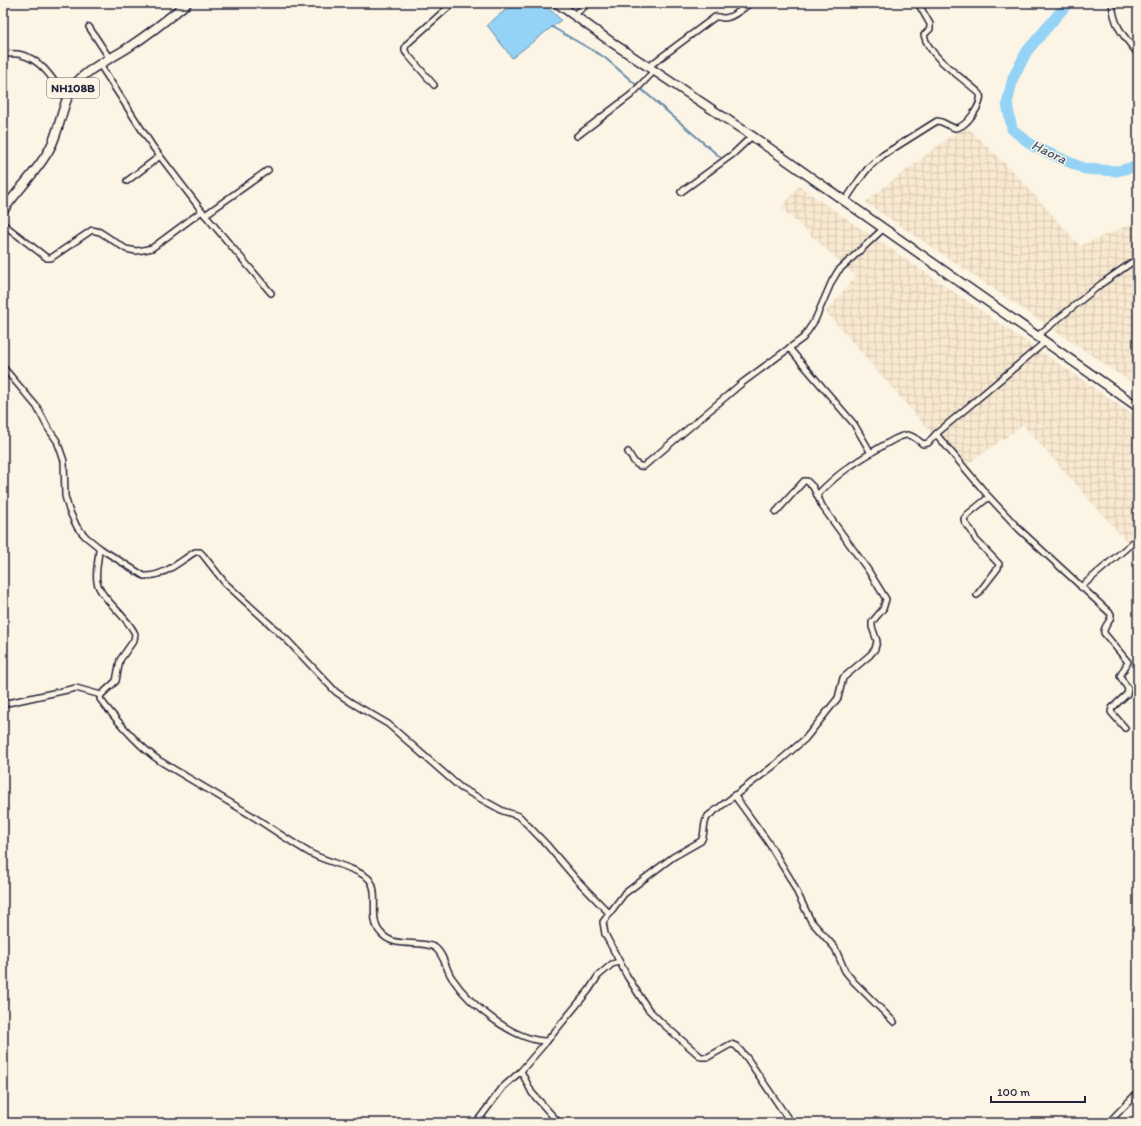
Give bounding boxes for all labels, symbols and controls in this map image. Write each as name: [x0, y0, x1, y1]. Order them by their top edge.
road number: NH108B: [47, 78, 99, 98]
water label: Haora: [1029, 136, 1070, 168]
scale bar: [991, 1078, 1085, 1104]
text: 100 m: [997, 1085, 1030, 1099]

